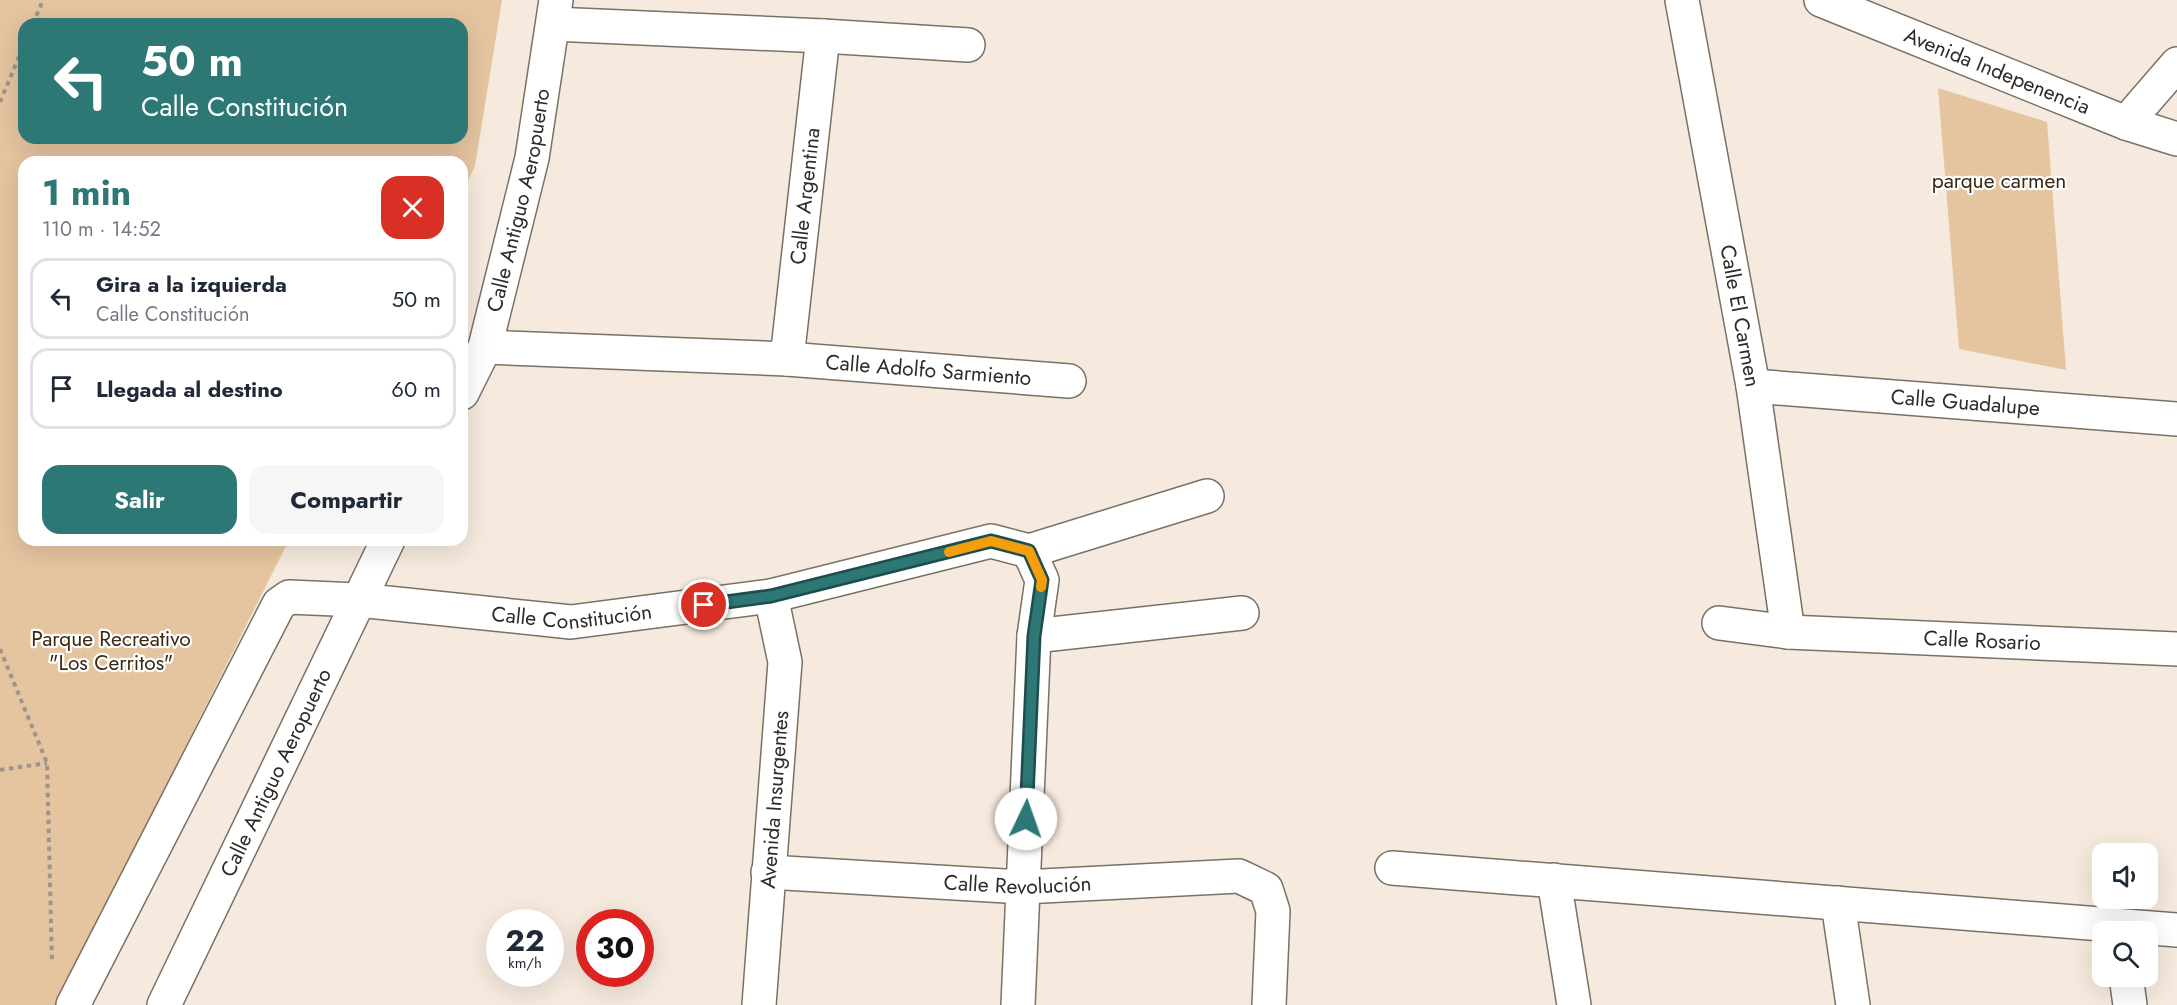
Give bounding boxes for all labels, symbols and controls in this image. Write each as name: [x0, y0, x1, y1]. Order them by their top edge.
street label: Avenida Indepenencia: [1900, 20, 2095, 122]
text: 50 m: [141, 31, 243, 92]
icon: left: [42, 42, 120, 120]
text: Calle Constitución: [141, 87, 348, 126]
street label: Calle Antiguo Aeropuerto: [479, 87, 557, 315]
street label: Calle Argentina: [783, 126, 828, 266]
text: 1 min: [42, 166, 131, 218]
park label: parque carmen: [1932, 166, 2066, 196]
button: close: [381, 176, 444, 239]
text: 110 m · 14:52: [42, 215, 161, 244]
street label: Calle El Carmen: [1712, 242, 1768, 389]
text: Gira a la izquierda: [96, 268, 287, 300]
icon: left: [45, 282, 78, 315]
text: 50 m: [392, 283, 441, 315]
text: Calle Constitución: [96, 300, 249, 329]
street label: Calle Adolfo Sarmiento: [824, 347, 1032, 393]
icon: arrive: [45, 372, 78, 405]
text: Llegada al destino: [96, 373, 283, 405]
text: 60 m: [391, 373, 441, 405]
street label: Calle Guadalupe: [1890, 382, 2041, 423]
button: Salir: [42, 465, 237, 534]
button: Compartir: [249, 465, 444, 534]
pin: [678, 579, 729, 630]
icon: arrive: [687, 588, 720, 621]
street label: Calle Constitución: [490, 597, 654, 637]
street label: Calle Rosario: [1923, 623, 2041, 658]
park label: Parque Recreativo "Los Cerritos": [31, 624, 191, 678]
street label: Calle Antiguo Aeropuerto: [213, 663, 339, 882]
street label: Avenida Insurgentes: [753, 710, 796, 890]
position arrow: [994, 787, 1058, 851]
map controls: [2092, 843, 2158, 987]
button: sound: [2092, 843, 2158, 909]
street label: Calle Revolución: [943, 867, 1092, 902]
speed limit sign: 30: [576, 909, 654, 987]
text: 22: [505, 919, 545, 962]
button: search: [2092, 921, 2158, 987]
text: km/h: [508, 952, 542, 974]

